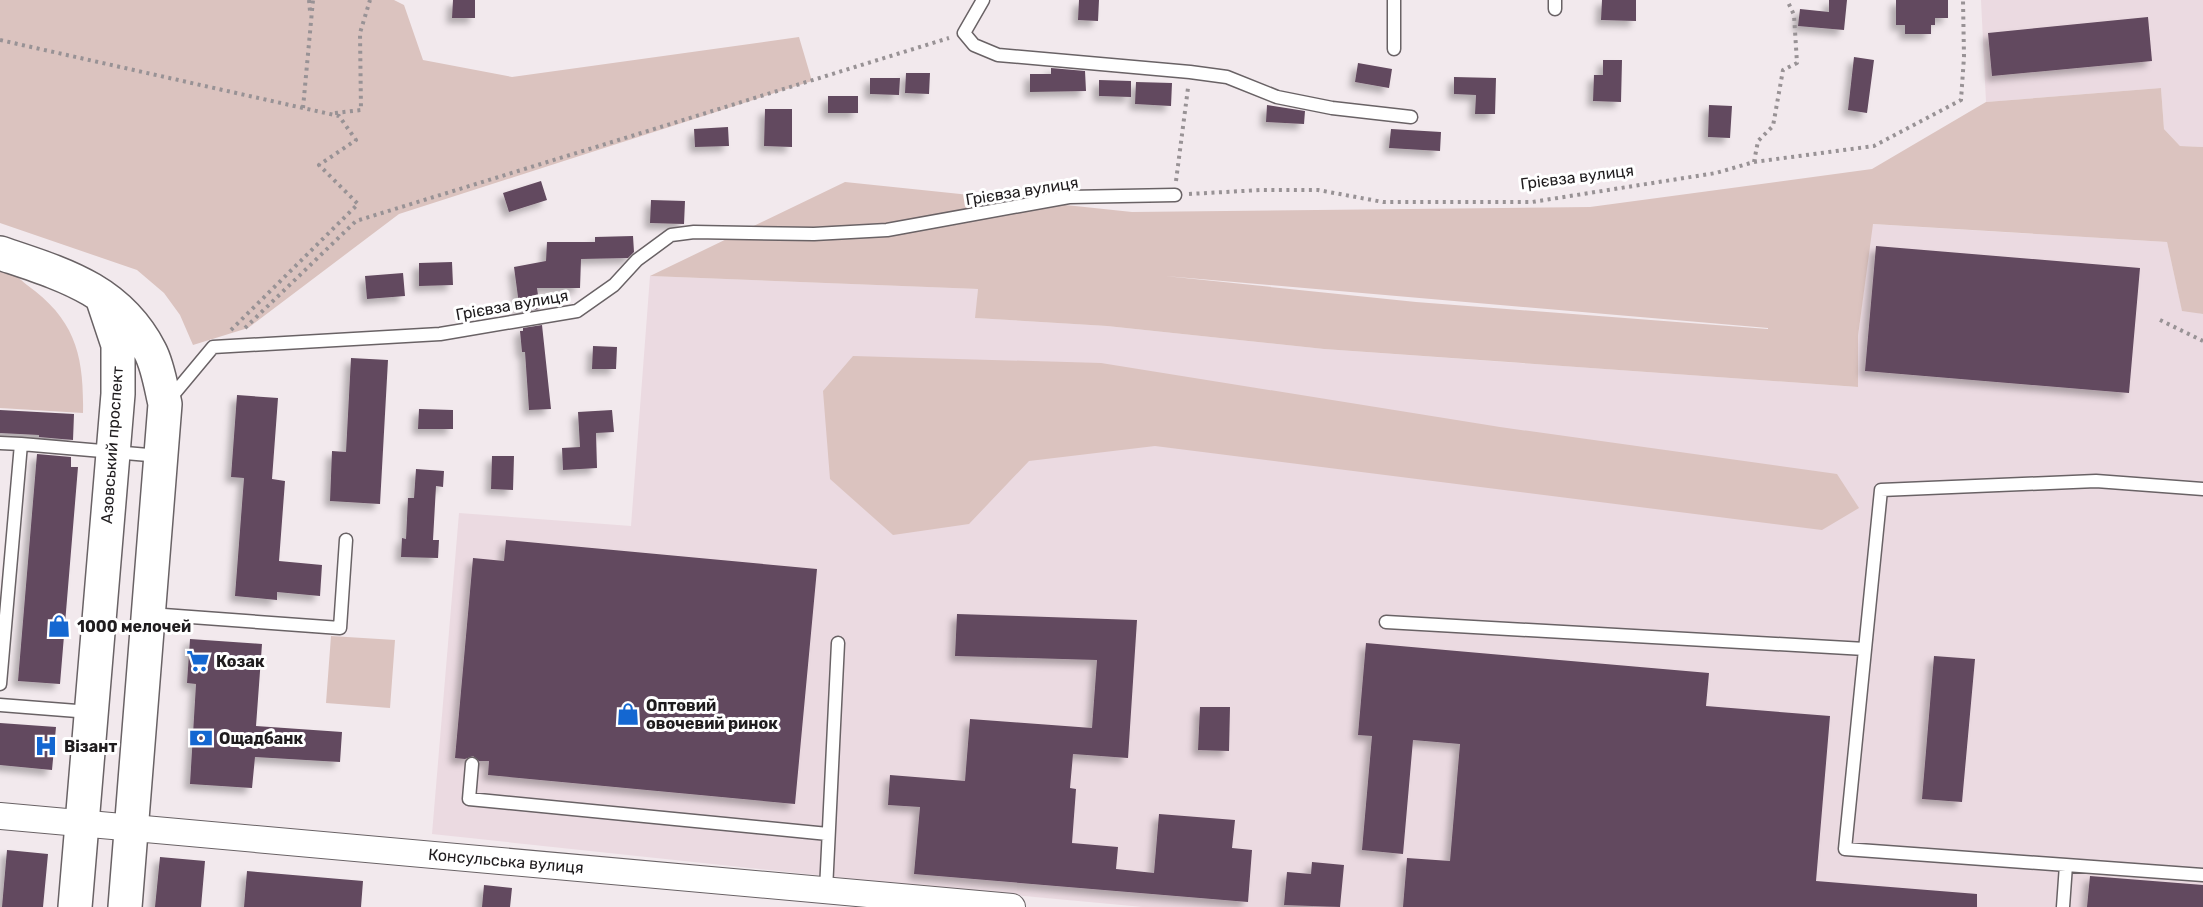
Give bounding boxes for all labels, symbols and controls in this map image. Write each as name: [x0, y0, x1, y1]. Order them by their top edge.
street label: Грієвза вулиця: [1519, 161, 1635, 193]
street label: Грієвза вулиця: [964, 173, 1080, 209]
street label: Грієвза вулиця: [454, 286, 570, 324]
street label: Азовський проспект: [97, 365, 127, 525]
shop icon: 1000 мелочей: [46, 613, 72, 639]
place label: 1000 мелочей: [77, 617, 191, 636]
supermarket icon: Козак: [185, 648, 211, 674]
place label: Козак: [216, 652, 265, 671]
place label: Оптовий овочевий ринок: [646, 696, 778, 733]
shop icon: Оптовий овочевий ринок: [615, 701, 641, 727]
bank icon: Ощадбанк: [188, 725, 214, 751]
place label: Ощадбанк: [219, 729, 303, 748]
hospital icon: Візант: [33, 733, 59, 759]
place label: Візант: [64, 737, 117, 756]
street label: Консульська вулиця: [427, 845, 585, 877]

